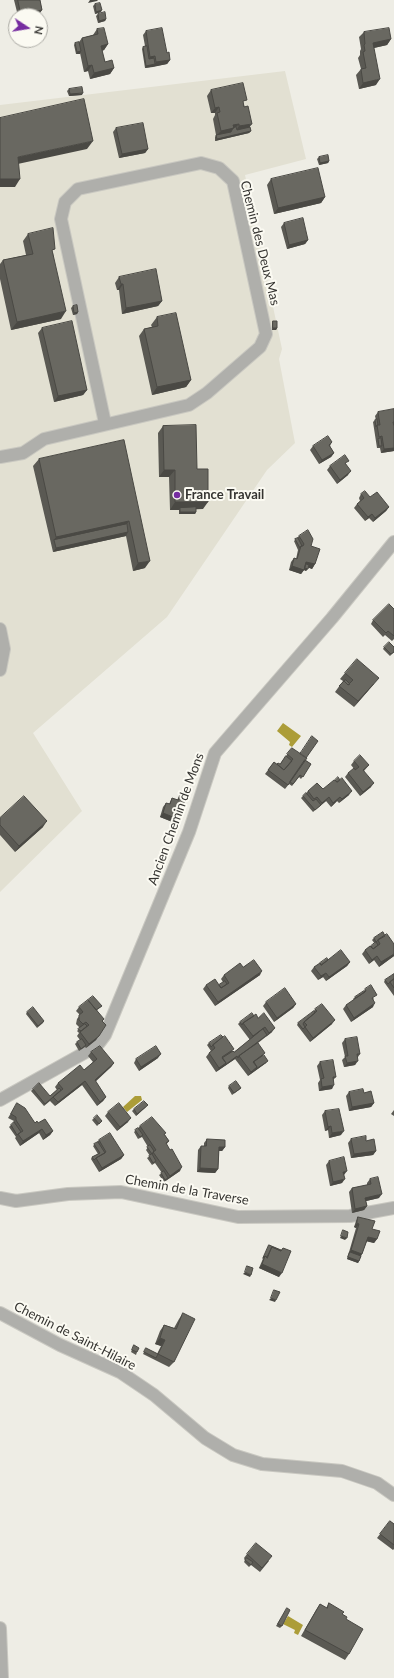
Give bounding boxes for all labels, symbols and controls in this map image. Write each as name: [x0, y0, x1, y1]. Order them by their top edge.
north arrow: [8, 8, 48, 48]
text: N: [32, 25, 46, 36]
street label: Chemin des Deux Mas: [237, 179, 283, 307]
place label: France Travail: [185, 487, 264, 503]
marker: France Travail: [172, 490, 182, 500]
street label: Ancien Chemin de Mons: [145, 751, 207, 887]
street label: Chemin de la Traverse: [124, 1171, 250, 1209]
street label: Chemin de Saint-Hilaire: [11, 1298, 139, 1374]

